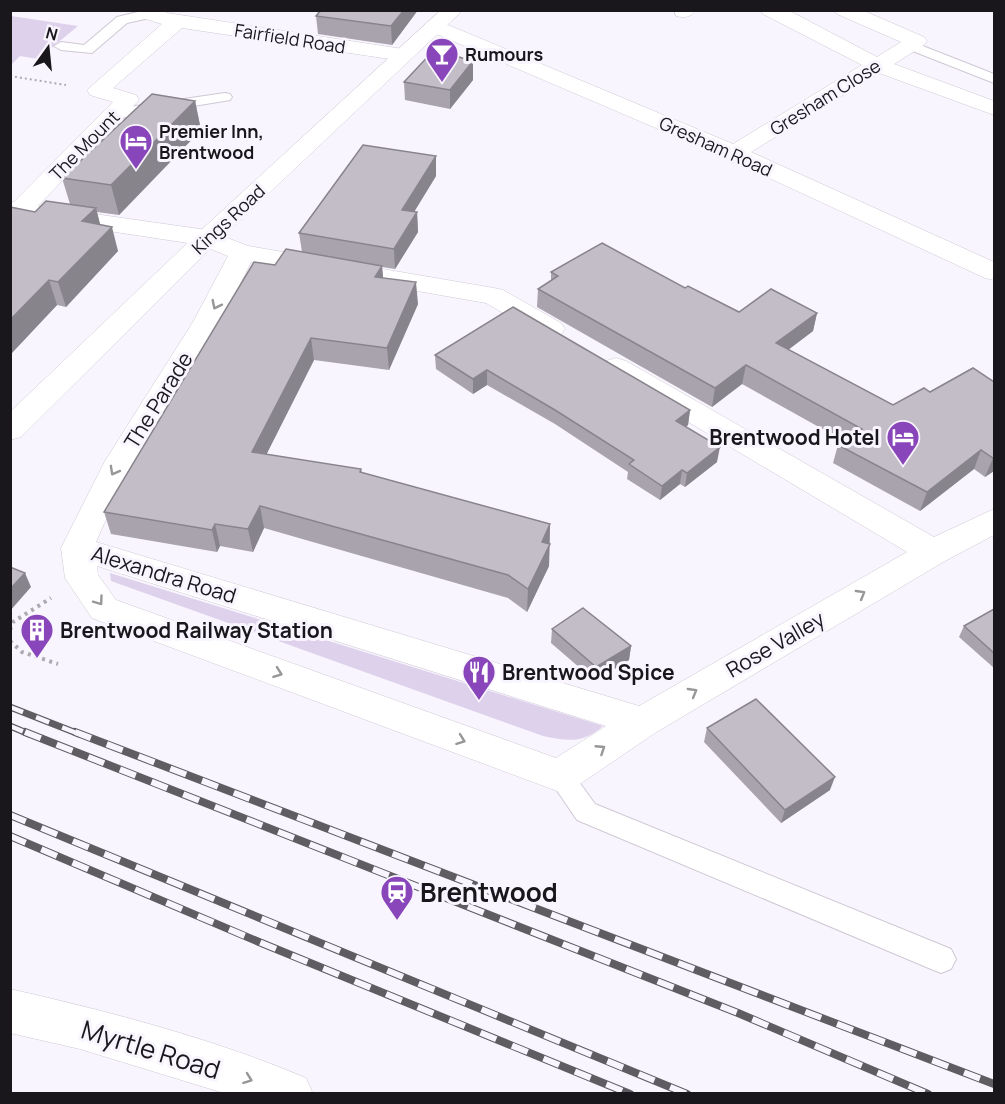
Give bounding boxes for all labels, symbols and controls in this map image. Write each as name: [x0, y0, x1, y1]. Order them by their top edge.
street label: Fairfield Road: [233, 17, 347, 59]
north arrow: [18, 18, 78, 78]
text: N: [43, 21, 60, 46]
bar icon: Rumours: [424, 36, 460, 83]
place label: Rumours: [465, 42, 543, 66]
street label: Gresham Close: [765, 53, 885, 141]
street label: The Mount: [44, 105, 124, 185]
street label: Gresham Road: [656, 110, 776, 182]
place label: Premier Inn, Brentwood: [159, 119, 264, 164]
hotel icon: Premier Inn, Brentwood: [118, 123, 154, 170]
street label: Kings Road: [186, 179, 270, 259]
one-way arrow: [212, 299, 223, 310]
street label: The Parade: [117, 346, 199, 454]
hotel icon: Brentwood Hotel: [885, 419, 921, 466]
place label: Brentwood Hotel: [709, 423, 880, 451]
one-way arrow: [110, 465, 121, 476]
street label: Alexandra Road: [88, 539, 240, 609]
one-way arrow: [855, 590, 865, 601]
one-way arrow: [92, 594, 103, 605]
street label: Rose Valley: [721, 605, 829, 683]
building icon: Brentwood Railway Station: [19, 612, 55, 659]
place label: Brentwood Railway Station: [60, 616, 333, 644]
restaurant icon: Brentwood Spice: [461, 654, 497, 701]
place label: Brentwood Spice: [502, 658, 675, 686]
one-way arrow: [272, 665, 283, 678]
one-way arrow: [687, 688, 697, 699]
one-way arrow: [455, 732, 466, 745]
one-way arrow: [595, 744, 605, 756]
station icon: Brentwood: [379, 874, 415, 921]
place label: Brentwood: [420, 874, 558, 910]
street label: Myrtle Road: [77, 1011, 225, 1087]
one-way arrow: [242, 1071, 253, 1084]

